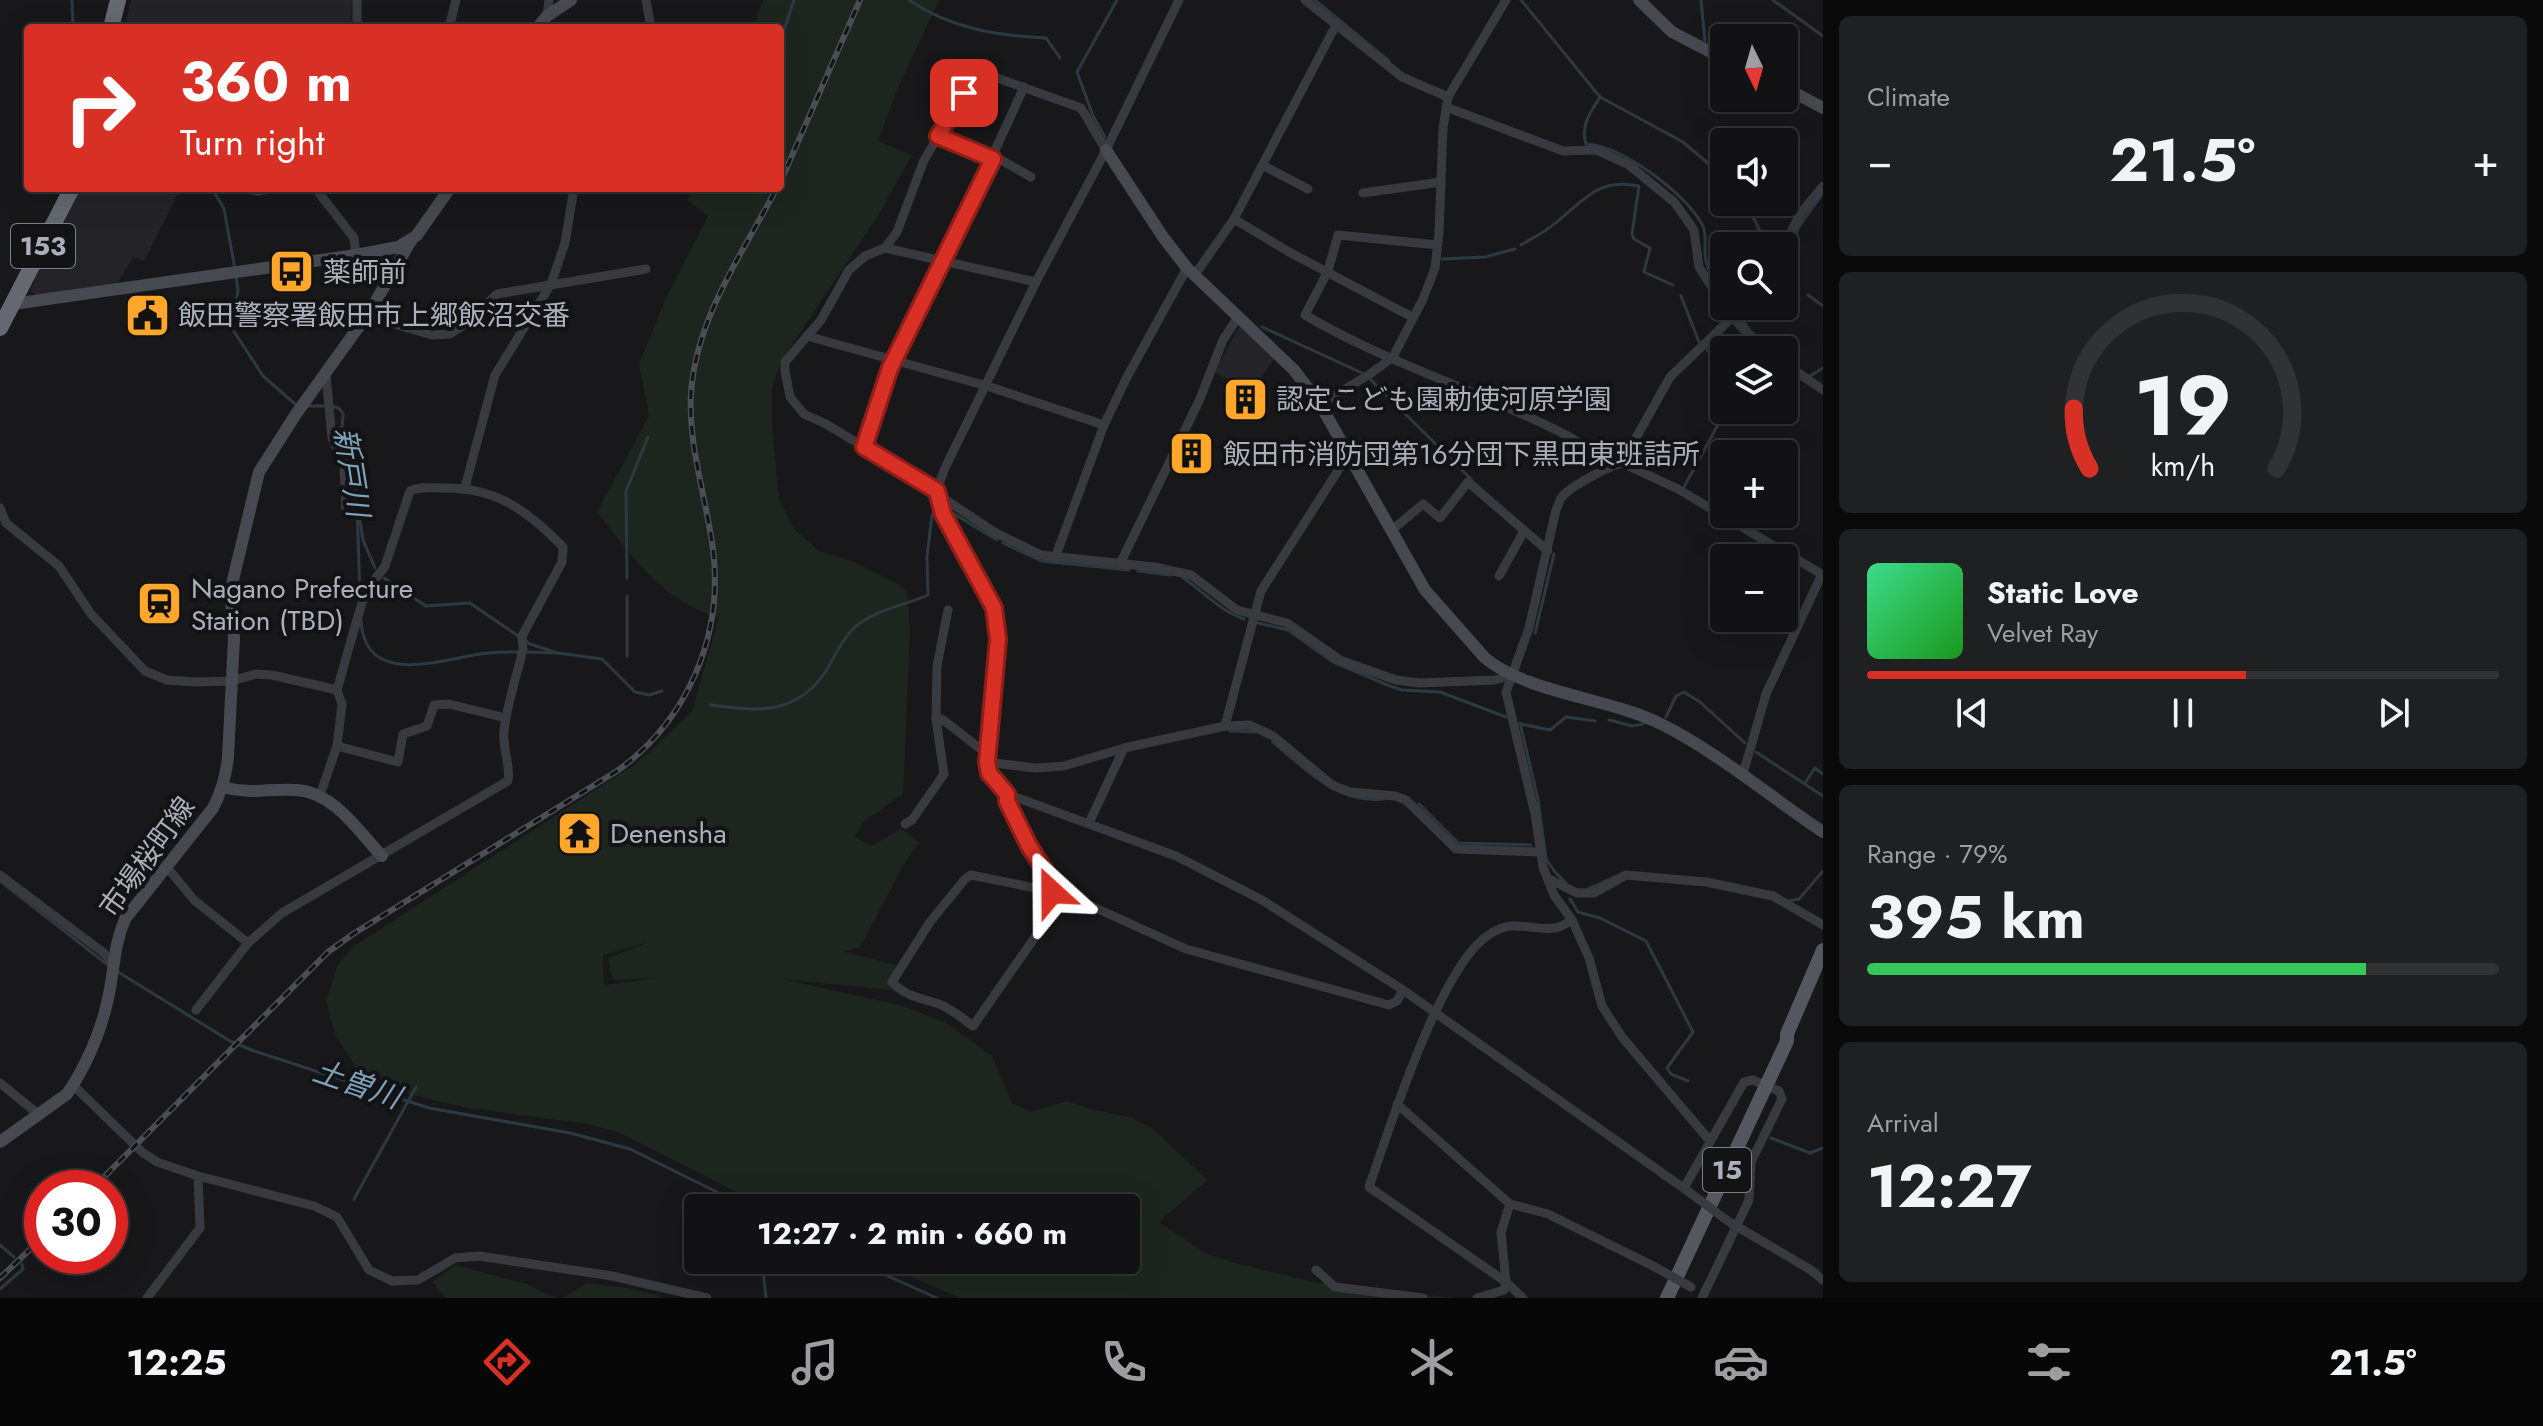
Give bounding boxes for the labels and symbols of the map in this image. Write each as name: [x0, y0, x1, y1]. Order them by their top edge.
north arrow: [1710, 24, 1798, 112]
pin: [930, 59, 998, 127]
road number: 153: [11, 224, 75, 268]
bus stop icon: 薬師前: [268, 248, 316, 296]
place label: 薬師前: [323, 252, 407, 293]
public building icon: 飯田警察署飯田市上郷飯沼交番: [123, 291, 171, 339]
place label: 飯田警察署飯田市上郷飯沼交番: [178, 295, 570, 336]
building icon: 認定こども園勅使河原学園: [1221, 375, 1269, 423]
place label: 認定こども園勅使河原学園: [1276, 379, 1612, 420]
water label: 新戸川: [324, 424, 381, 523]
building icon: 飯田市消防団第16分団下黒田東班詰所: [1168, 430, 1216, 478]
place label: 飯田市消防団第16分団下黒田東班詰所: [1223, 434, 1700, 475]
place label: Nagano Prefecture Station (TBD): [191, 568, 413, 641]
station icon: Nagano Prefecture Station (TBD): [136, 580, 184, 628]
street label: 市場桜町線: [89, 788, 205, 926]
temple icon: Denensha: [555, 809, 603, 857]
place label: Denensha: [610, 813, 727, 854]
position arrow: [1010, 850, 1094, 934]
water label: 土曽川: [307, 1049, 409, 1120]
road number: 15: [1703, 1148, 1751, 1192]
speed limit sign: 30: [24, 1170, 128, 1274]

